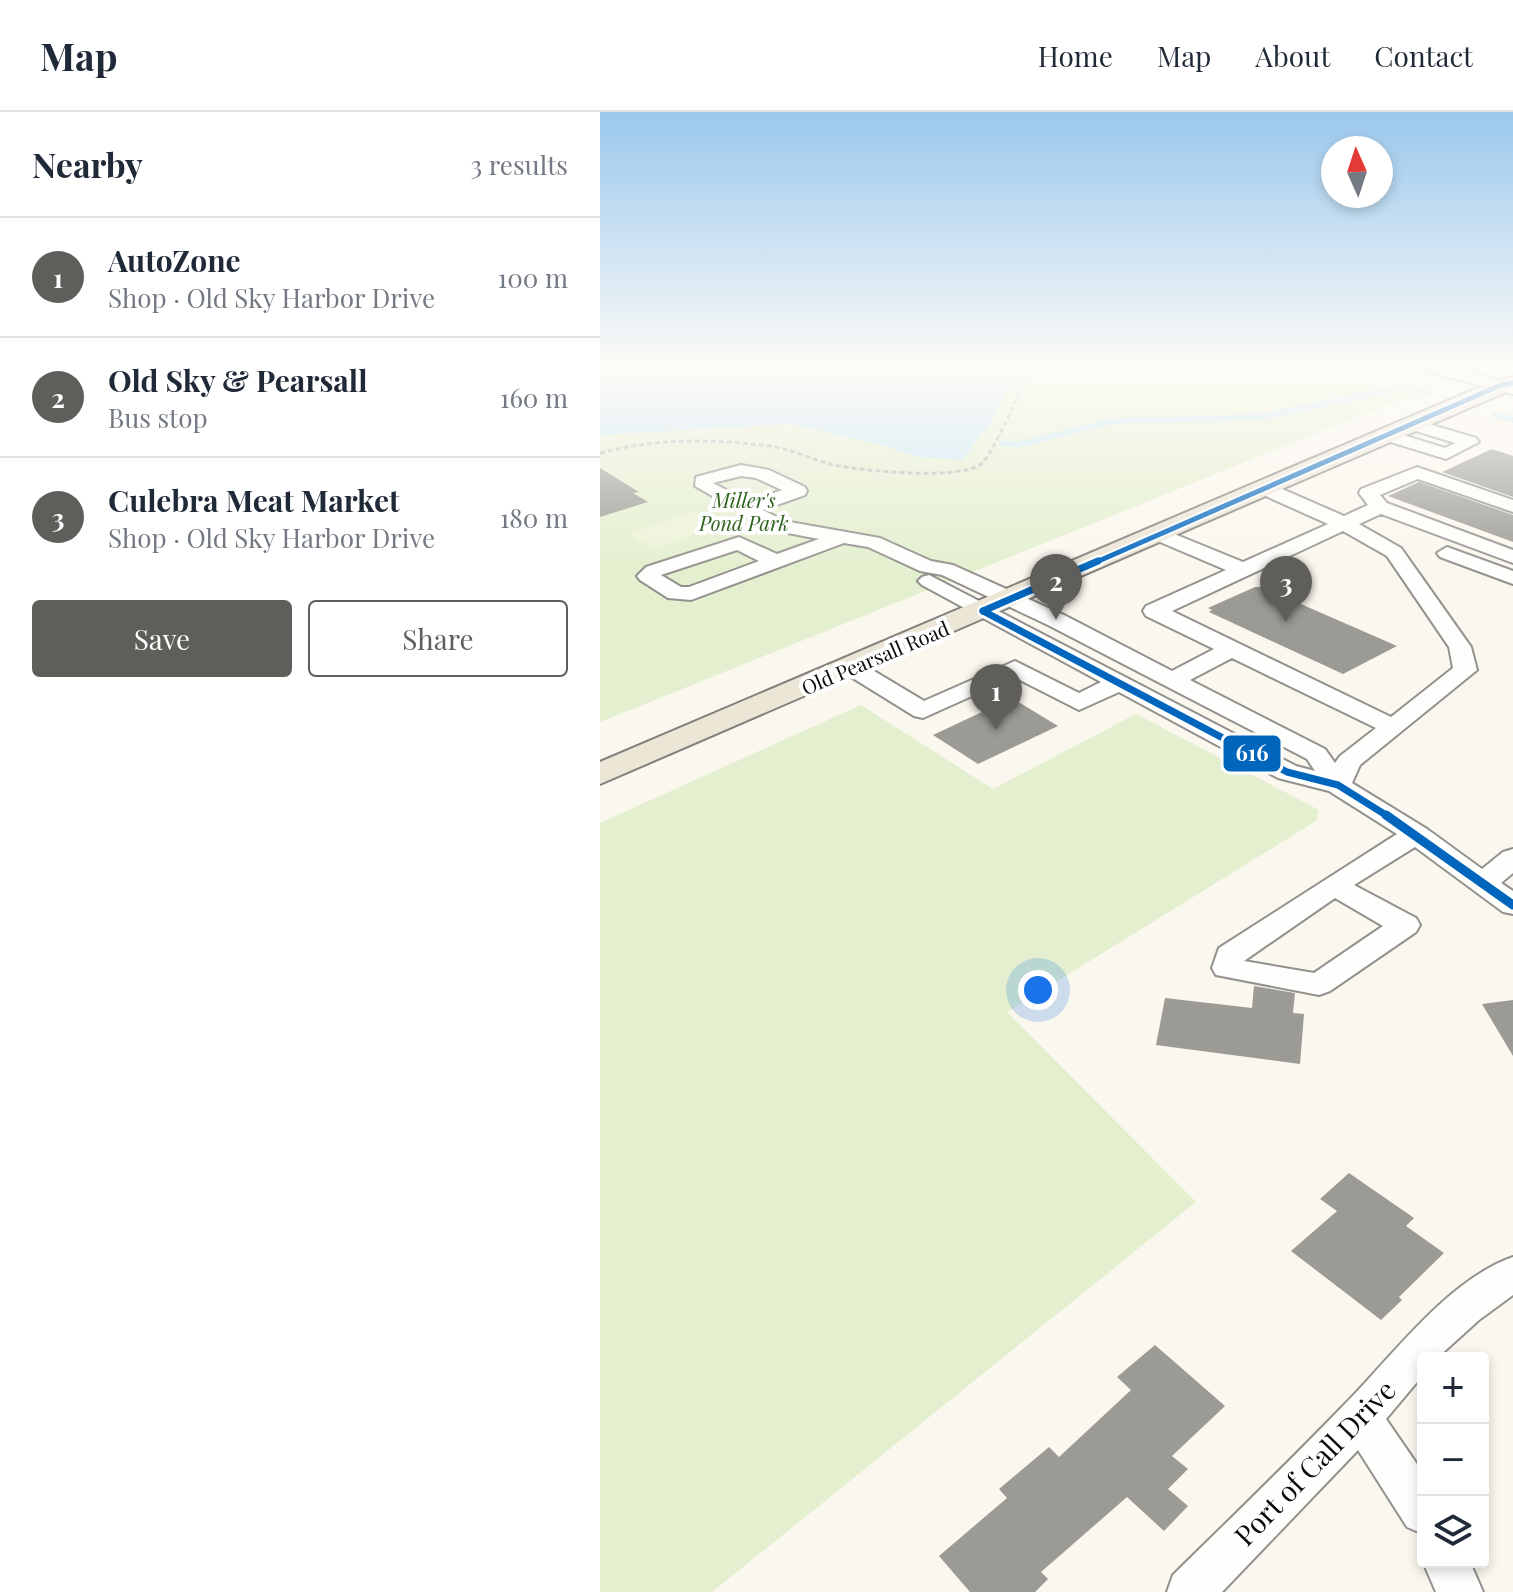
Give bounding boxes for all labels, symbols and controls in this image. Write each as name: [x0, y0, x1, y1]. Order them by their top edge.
text: Map: [40, 30, 117, 81]
text: Home: [1038, 37, 1113, 74]
text: Map: [1157, 37, 1211, 74]
text: About: [1255, 37, 1330, 74]
text: Contact: [1374, 37, 1473, 74]
north arrow: [1321, 136, 1393, 208]
text: Nearby: [32, 141, 143, 187]
text: 3 results: [471, 147, 568, 182]
text: AutoZone: [108, 240, 241, 280]
text: 1: [53, 260, 63, 295]
text: 100 m: [498, 260, 568, 295]
text: Shop · Old Sky Harbor Drive: [108, 280, 435, 315]
text: Old Sky & Pearsall: [108, 360, 368, 400]
text: 2: [51, 380, 65, 415]
text: 160 m: [500, 380, 568, 415]
text: Bus stop: [108, 400, 208, 435]
text: Culebra Meat Market: [108, 480, 400, 520]
park label: Miller's Pond Park: [698, 486, 789, 536]
text: 3: [52, 500, 64, 535]
text: 180 m: [500, 500, 568, 535]
text: Shop · Old Sky Harbor Drive: [108, 520, 435, 555]
pin: 2: [1030, 554, 1082, 620]
pin: 3: [1260, 556, 1312, 622]
button: Save: [32, 600, 292, 677]
button: Share: [308, 600, 568, 677]
street label: Old Pearsall Road: [797, 614, 953, 700]
pin: 1: [970, 664, 1022, 730]
line badge: 616: [1222, 734, 1282, 773]
text: 616: [1235, 737, 1269, 767]
your location: [1018, 970, 1058, 1010]
map controls: [1417, 1352, 1489, 1568]
button: +: [1417, 1352, 1489, 1424]
street label: Port of Call Drive: [1225, 1371, 1403, 1553]
button: −: [1417, 1424, 1489, 1496]
button: layers: [1417, 1496, 1489, 1568]

